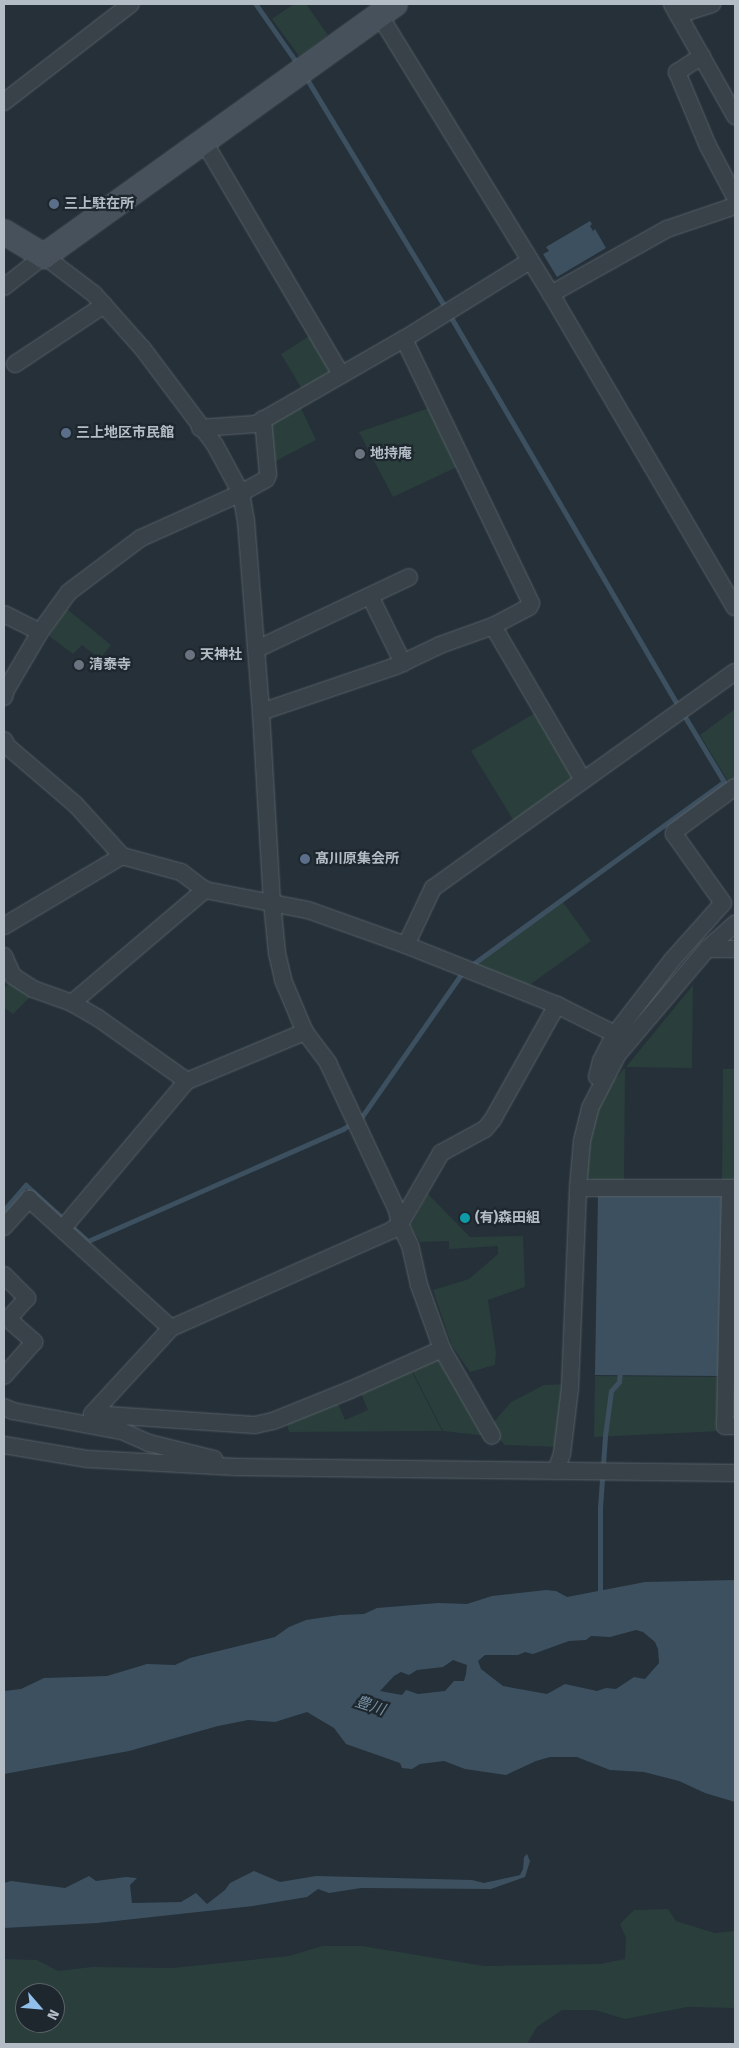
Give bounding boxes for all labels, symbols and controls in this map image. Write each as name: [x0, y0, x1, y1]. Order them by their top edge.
place label: 三上駐在所: [64, 196, 134, 212]
marker: 三上駐在所: [48, 198, 60, 210]
place label: 三上地区市民館: [76, 425, 174, 441]
marker: 三上地区市民館: [60, 427, 72, 439]
place label: 地持庵: [370, 446, 412, 462]
marker: 地持庵: [354, 448, 366, 460]
place label: 天神社: [200, 647, 242, 663]
marker: 天神社: [184, 649, 196, 661]
place label: 清泰寺: [89, 657, 131, 673]
marker: 清泰寺: [73, 659, 85, 671]
place label: 髙川原集会所: [315, 851, 399, 867]
marker: 髙川原集会所: [299, 853, 311, 865]
place label: (有)森田組: [475, 1210, 540, 1226]
marker: (有)森田組: [459, 1212, 471, 1224]
water label: 豊川: [353, 1693, 387, 1719]
north arrow: [15, 1983, 65, 2033]
text: N: [43, 2007, 63, 2023]

